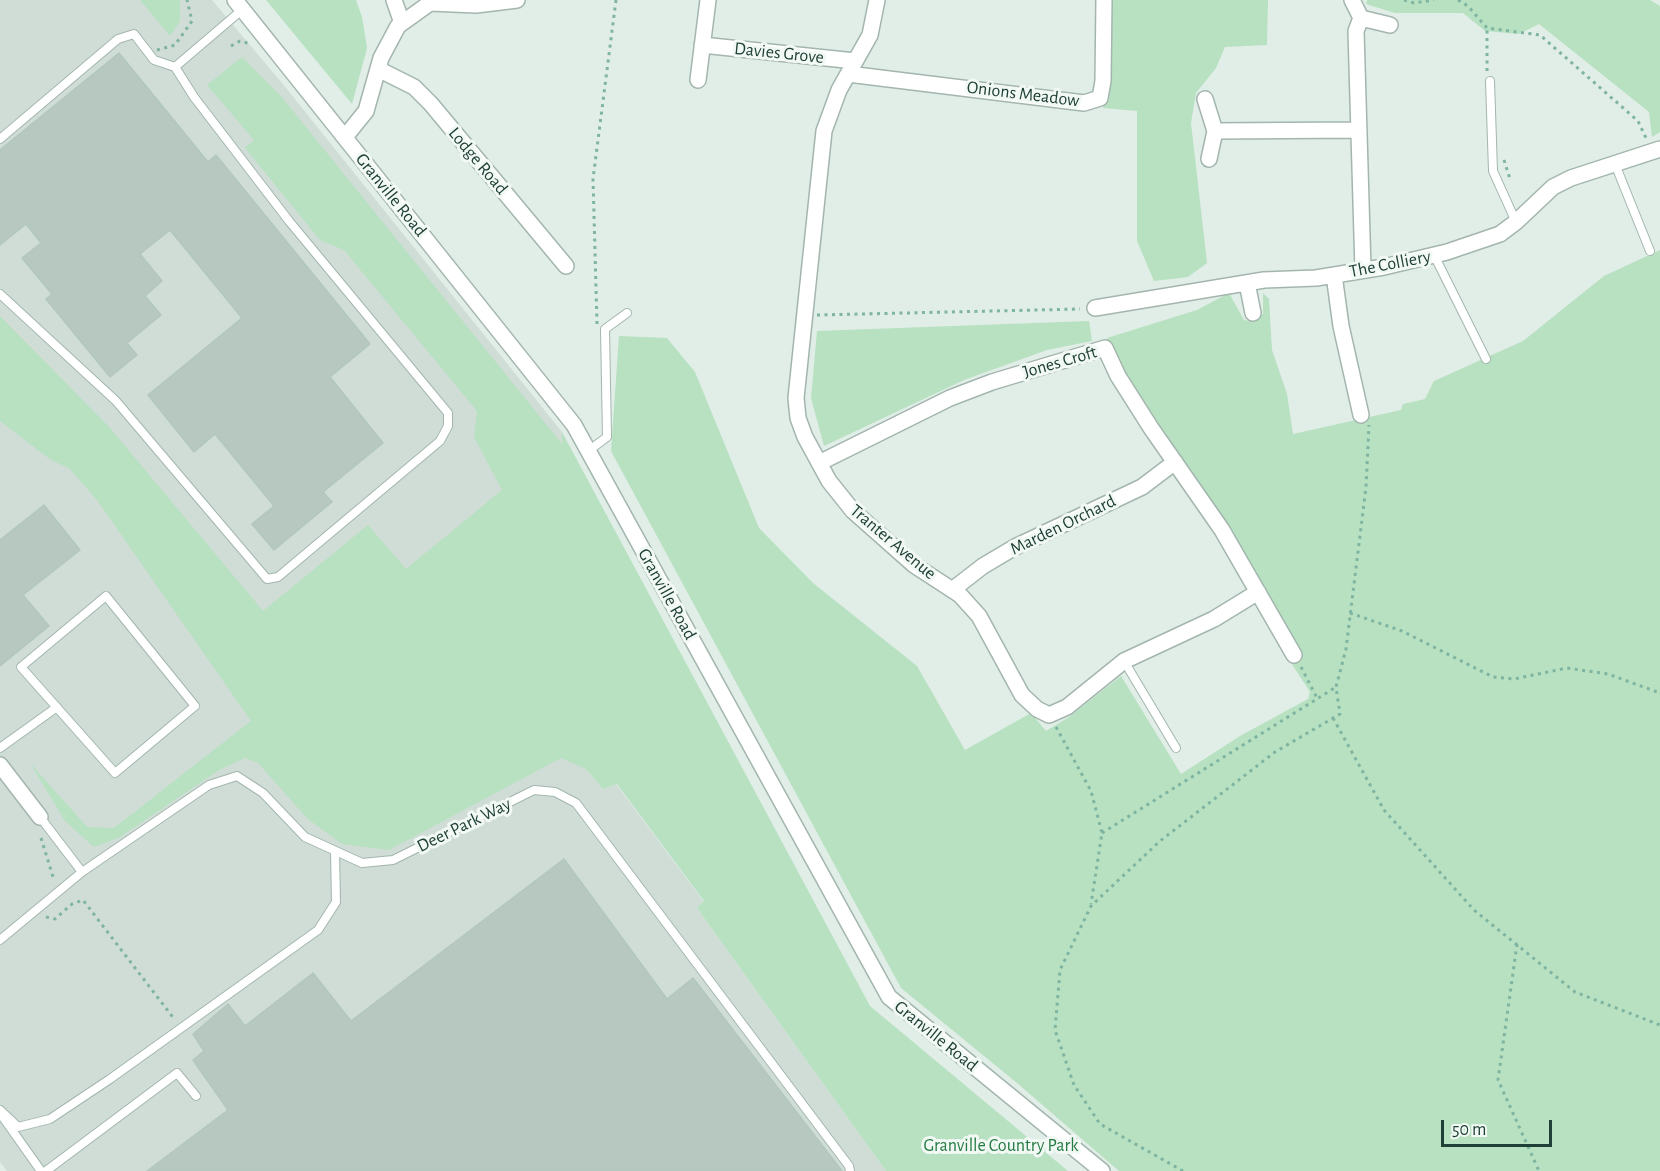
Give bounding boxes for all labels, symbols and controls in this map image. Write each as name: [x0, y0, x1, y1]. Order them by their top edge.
street label: Davies Grove: [733, 38, 825, 68]
street label: Onions Meadow: [966, 76, 1080, 112]
street label: Lodge Road: [444, 123, 512, 199]
street label: Granville Road: [351, 149, 431, 241]
street label: The Colliery: [1348, 246, 1432, 282]
street label: Jones Croft: [1021, 341, 1099, 383]
street label: Marden Orchard: [1007, 490, 1119, 560]
street label: Tranter Avenue: [846, 500, 940, 584]
street label: Granville Road: [633, 545, 701, 643]
street label: Deer Park Way: [413, 793, 515, 857]
street label: Granville Road: [890, 996, 982, 1076]
scale bar: [1444, 1108, 1555, 1146]
text: 50 m: [1452, 1121, 1486, 1139]
park label: Granville Country Park: [924, 1135, 1078, 1157]

